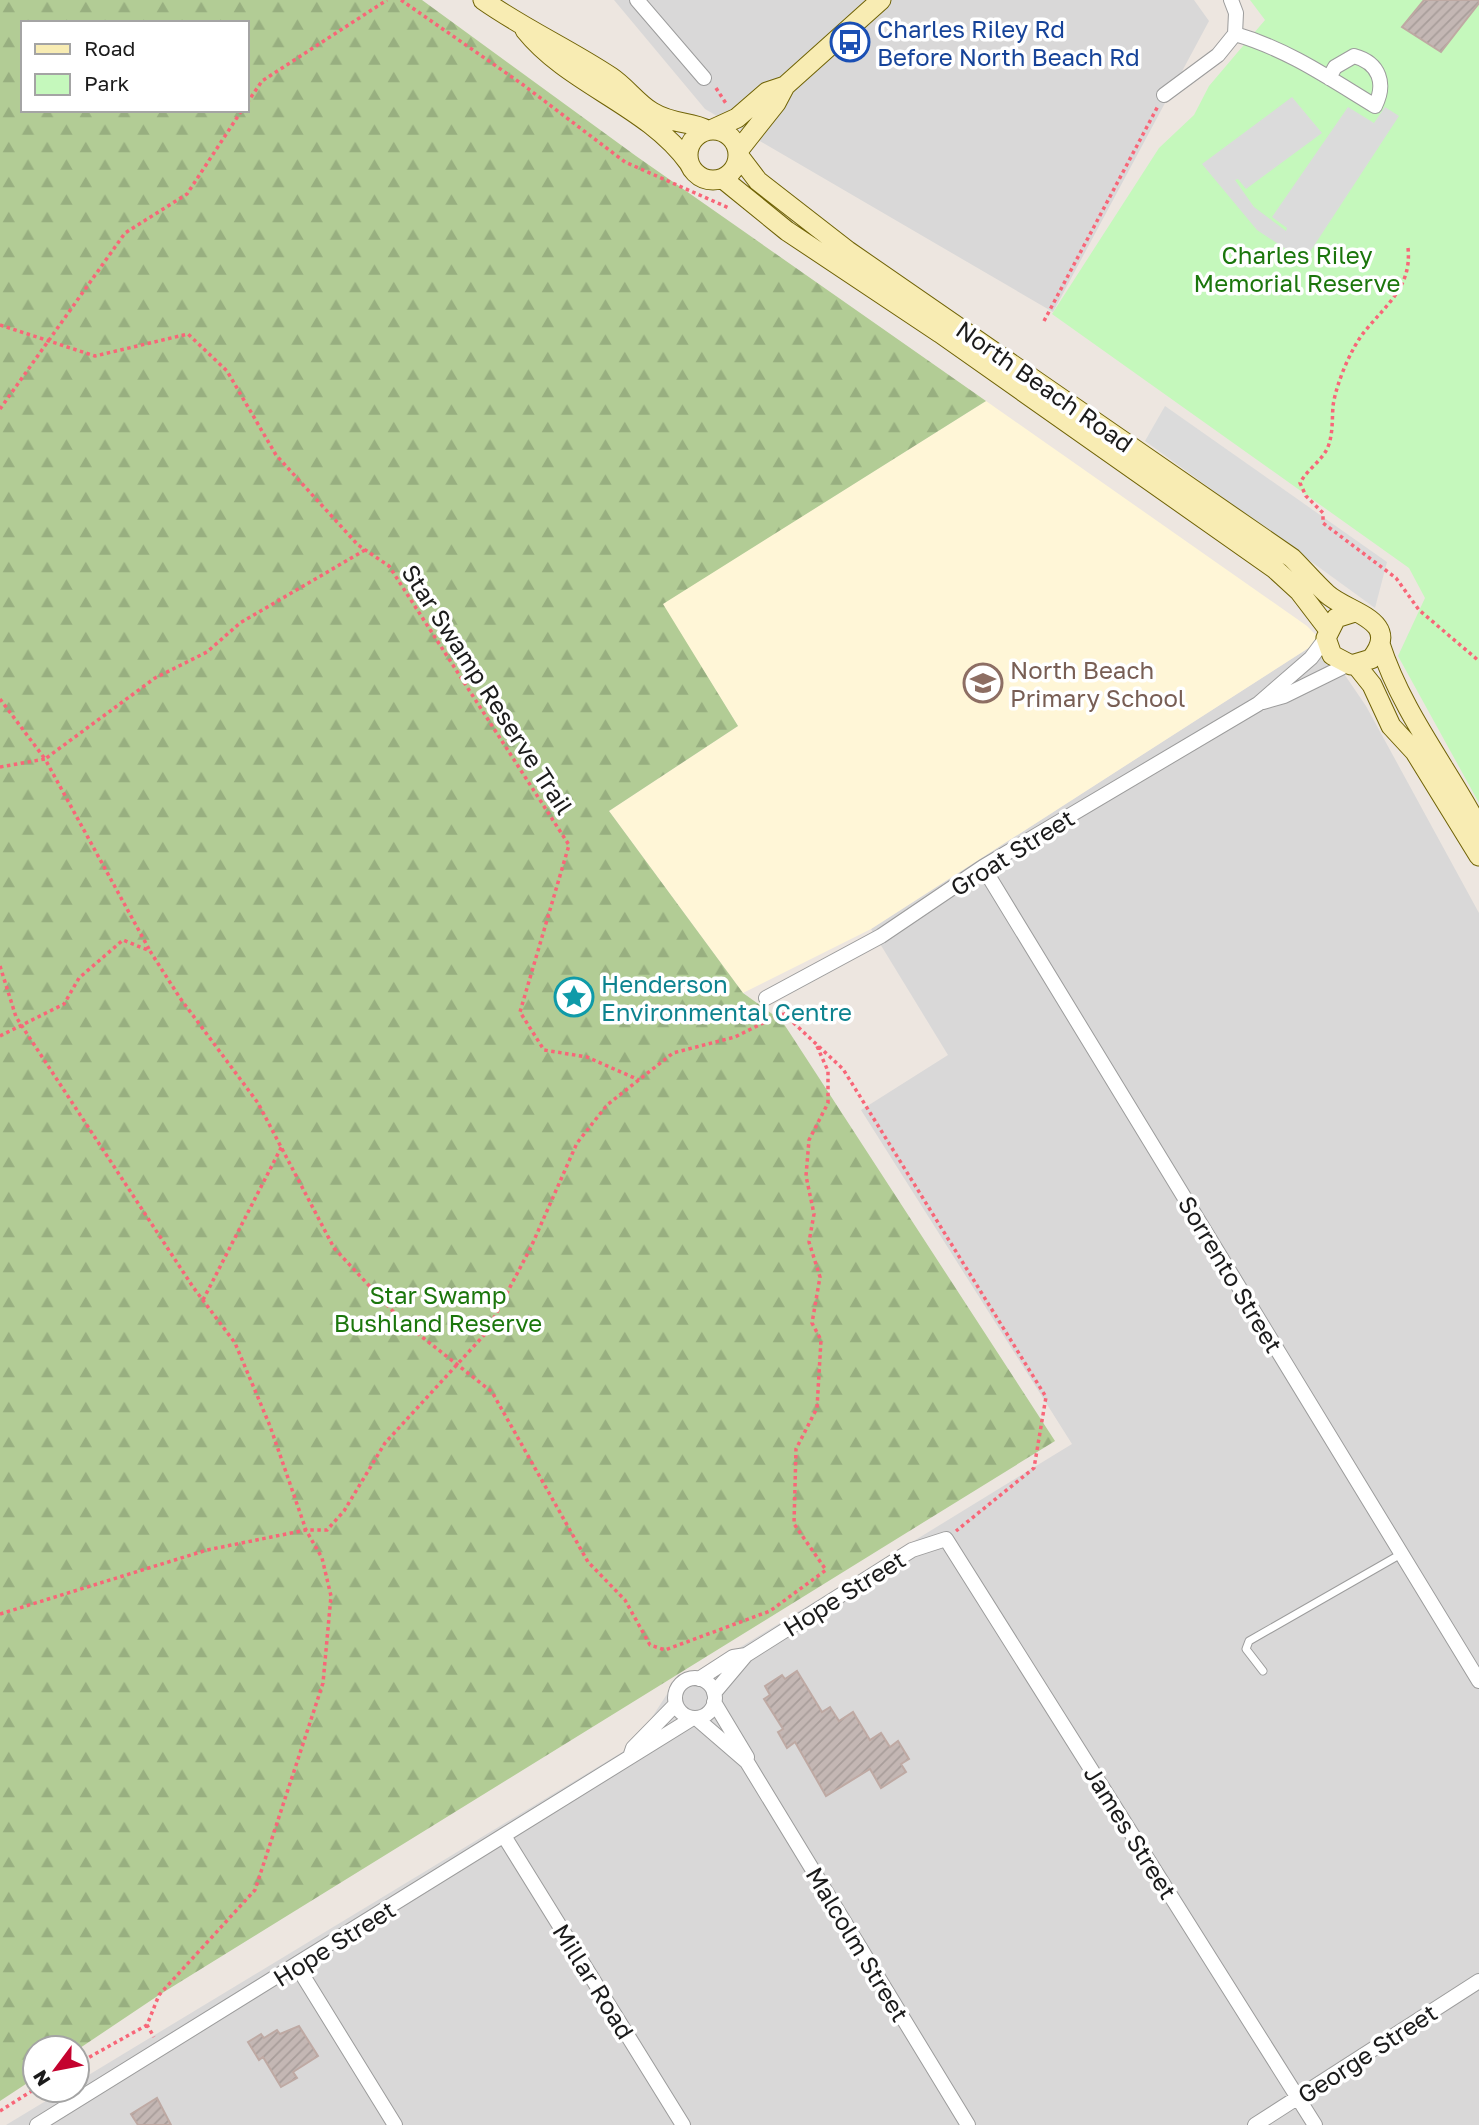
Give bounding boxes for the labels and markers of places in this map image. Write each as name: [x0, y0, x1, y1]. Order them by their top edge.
place label: Charles Riley Rd Before North Beach Rd: [877, 14, 1140, 71]
bus stop icon: Charles Riley Rd Before North Beach Rd: [829, 21, 871, 63]
place label: North Beach Primary School: [1010, 655, 1186, 712]
school or university icon: North Beach Primary School: [962, 662, 1004, 704]
place label: Henderson Environmental Centre: [601, 969, 852, 1026]
place icon: Henderson Environmental Centre: [553, 976, 595, 1018]

